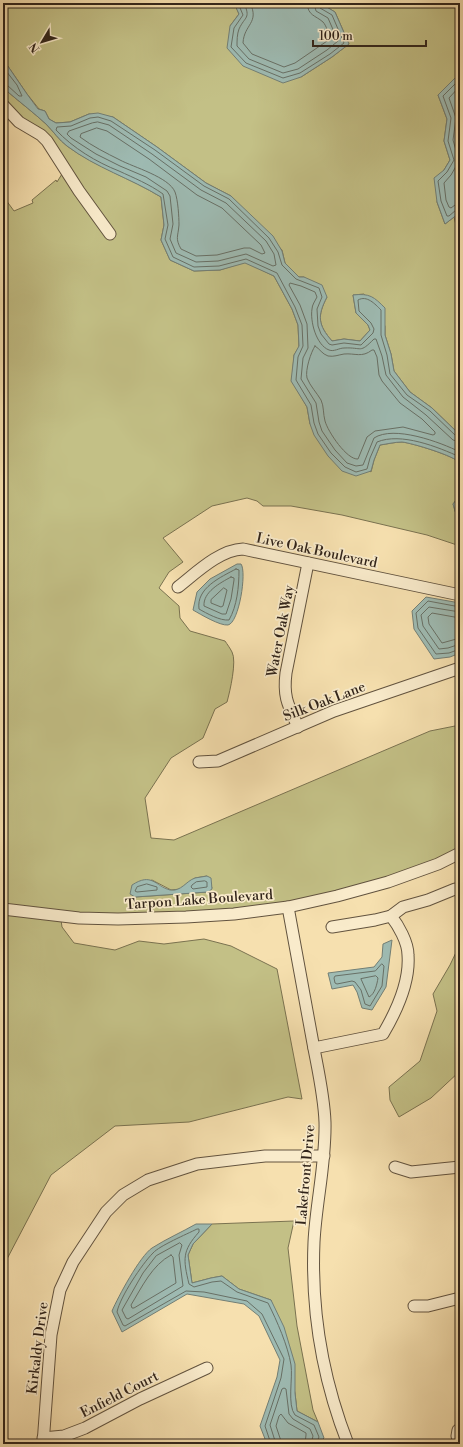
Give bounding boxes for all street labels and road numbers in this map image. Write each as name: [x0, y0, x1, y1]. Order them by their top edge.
street label: Live Oak Boulevard: [254, 529, 379, 573]
street label: Water Oak Way: [263, 583, 299, 680]
street label: Silk Oak Lane: [281, 678, 368, 726]
street label: Tarpon Lake Boulevard: [125, 886, 274, 914]
street label: Lakefront Drive: [293, 1124, 319, 1226]
street label: Kirkaldy Drive: [23, 1301, 53, 1395]
street label: Enfield Court: [77, 1367, 162, 1422]

